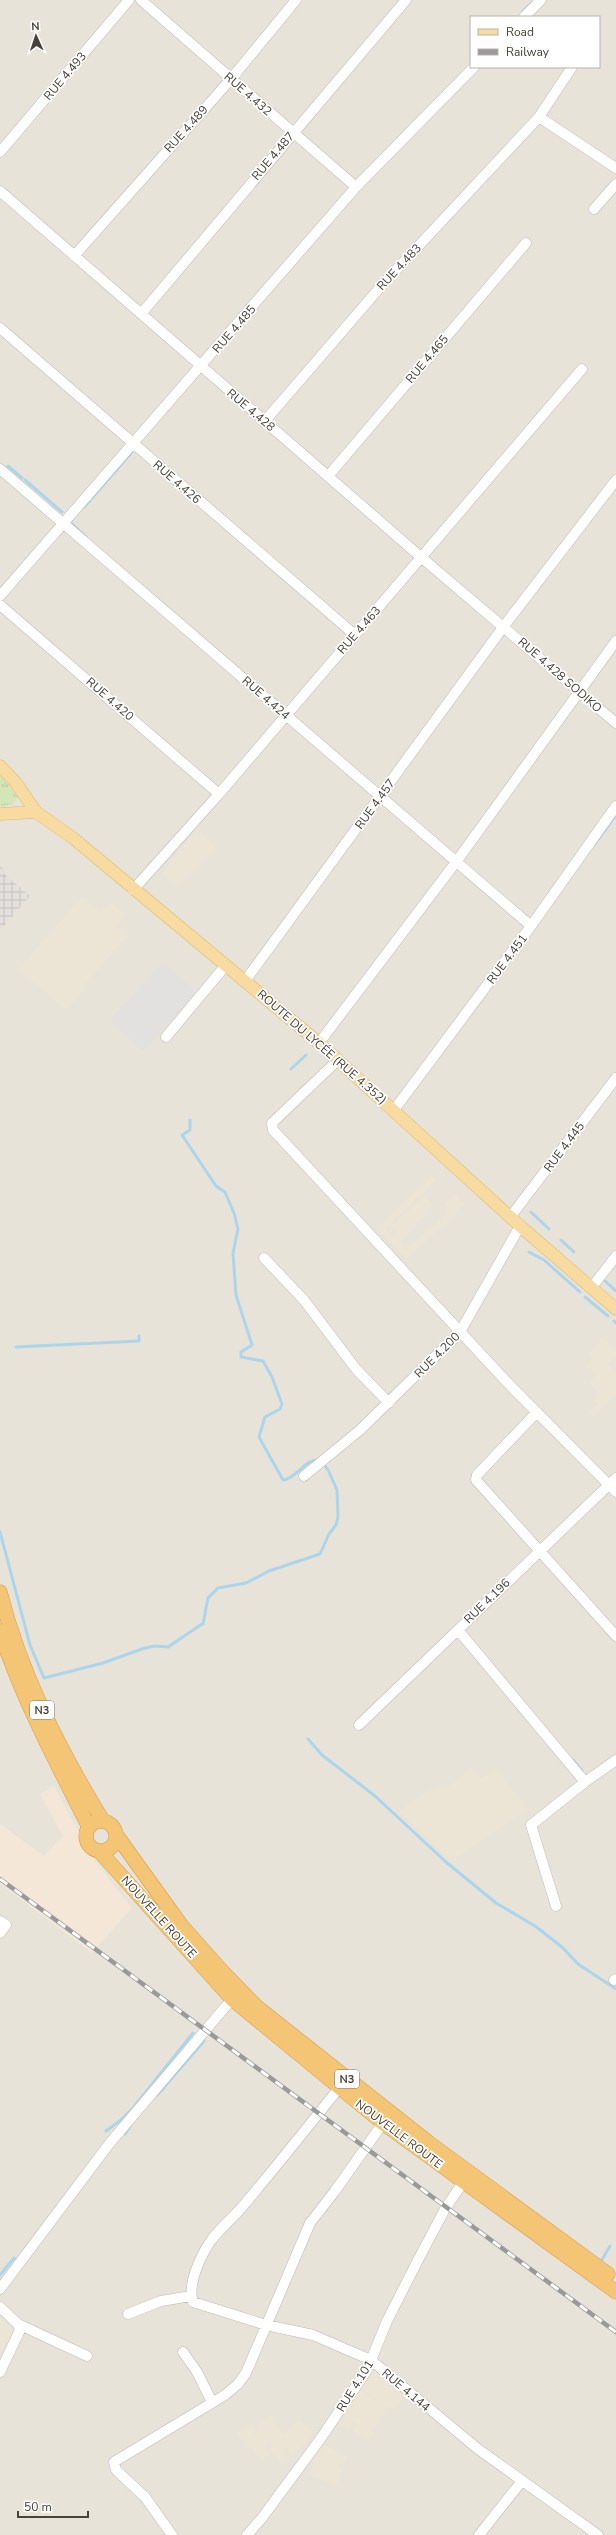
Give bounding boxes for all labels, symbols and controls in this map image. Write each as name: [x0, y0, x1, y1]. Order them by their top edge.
north arrow: [16, 16, 56, 56]
legend: [470, 16, 600, 68]
text: N: [31, 19, 40, 34]
text: Road: [506, 24, 534, 40]
text: Railway: [506, 44, 550, 60]
street label: RUE 4.493: [40, 48, 90, 104]
street label: RUE 4.432: [221, 69, 275, 119]
street label: RUE 4.489: [161, 102, 211, 156]
street label: RUE 4.487: [248, 128, 298, 184]
street label: RUE 4.483: [373, 240, 425, 294]
street label: RUE 4.485: [209, 302, 259, 356]
street label: RUE 4.465: [402, 331, 452, 387]
street label: RUE 4.428: [223, 385, 279, 435]
street label: RUE 4.426: [150, 457, 204, 507]
street label: RUE 4.463: [334, 603, 384, 657]
street label: RUE 4.428 SODIKO: [515, 634, 605, 716]
street label: RUE 4.424: [239, 673, 293, 723]
street label: RUE 4.420: [83, 674, 137, 724]
street label: RUE 4.457: [351, 776, 399, 832]
street label: RUE 4.451: [483, 931, 531, 987]
street label: ROUTE DU LYCÉE (RUE 4.352): [254, 986, 390, 1108]
street label: RUE 4.445: [540, 1119, 588, 1175]
street label: RUE 4.200: [411, 1329, 463, 1381]
street label: RUE 4.196: [460, 1575, 514, 1627]
road number: N3: [30, 1701, 54, 1719]
street label: NOUVELLE ROUTE: [118, 1873, 200, 1961]
road number: N3: [335, 2070, 359, 2088]
street label: NOUVELLE ROUTE: [352, 2096, 446, 2172]
street label: RUE 4.101: [333, 2357, 377, 2415]
street label: RUE 4.144: [378, 2365, 434, 2415]
scale bar: [18, 2493, 88, 2519]
text: 50 m: [24, 2499, 52, 2515]

